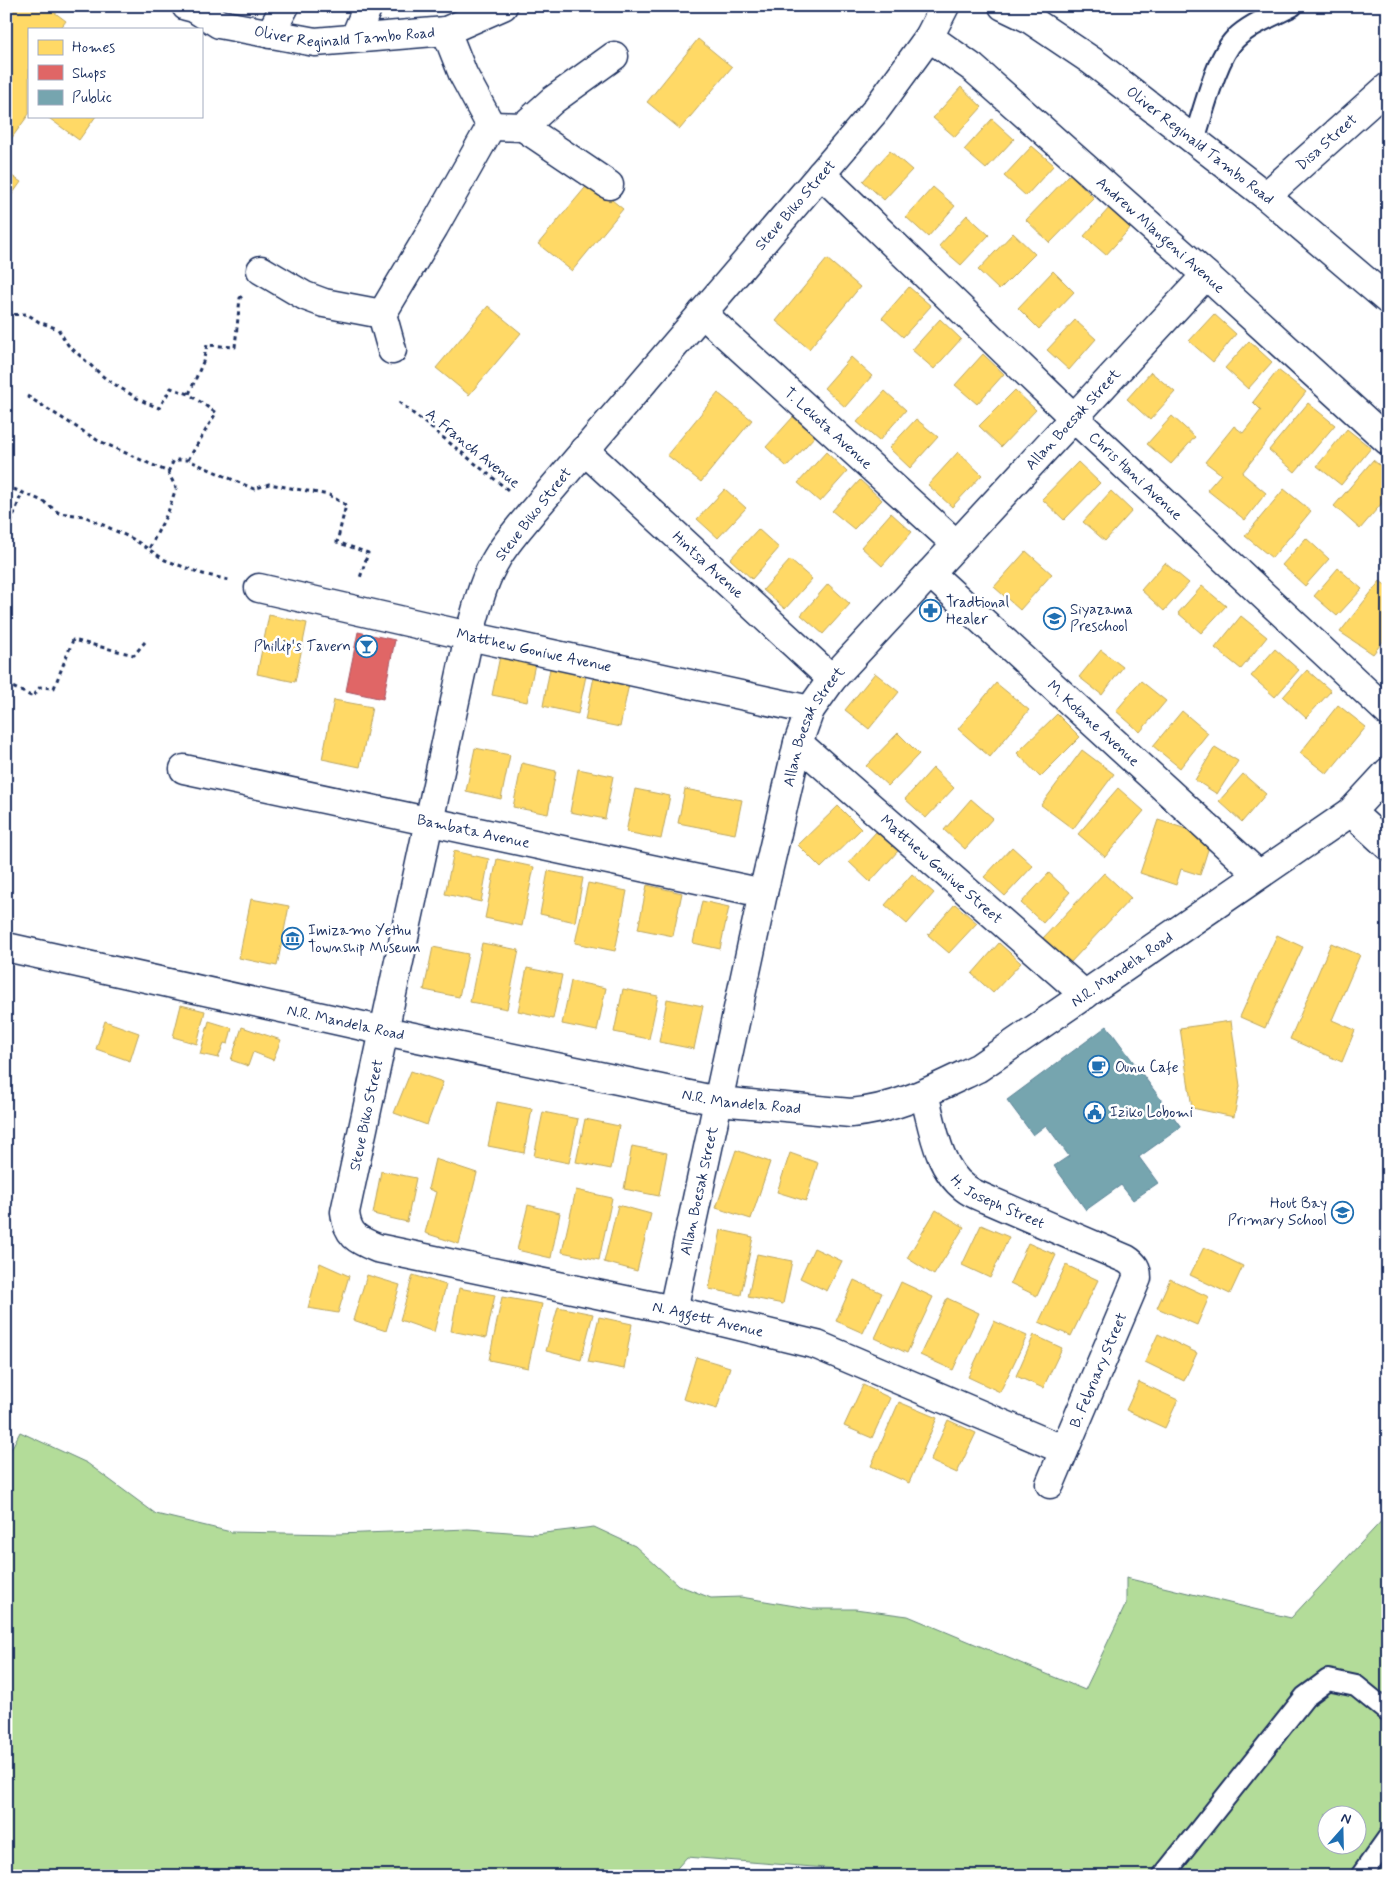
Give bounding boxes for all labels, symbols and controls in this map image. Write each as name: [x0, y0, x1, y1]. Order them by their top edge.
street label: Oliver Reginald Tambo Road: [252, 22, 436, 53]
legend: [28, 28, 202, 118]
text: Homes: [72, 38, 115, 58]
text: Shops: [72, 64, 107, 84]
street label: Oliver Reginald Tambo Road: [1122, 82, 1278, 210]
text: Public: [72, 88, 112, 108]
street label: Disa Street: [1292, 110, 1362, 175]
street label: Steve Biko Street: [751, 156, 841, 255]
street label: Andrew Mlangeni Avenue: [1092, 173, 1229, 298]
street label: Allan Boesak Street: [1021, 365, 1126, 475]
street label: T. Lekota Avenue: [779, 384, 876, 474]
street label: A. Franch Avenue: [421, 404, 524, 493]
street label: Chris Hani Avenue: [1084, 428, 1186, 525]
street label: Steve Biko Street: [491, 464, 577, 566]
street label: Hintsa Avenue: [667, 527, 748, 604]
place label: Tradtional Healer: [946, 593, 1009, 630]
pharmacy icon: Tradtional Healer: [918, 599, 942, 623]
place label: Siyazama Preschool: [1070, 600, 1133, 637]
school or university icon: Siyazama Preschool: [1042, 606, 1066, 630]
street label: Matthew Goniwe Avenue: [454, 624, 613, 678]
bar icon: Phillip's Tavern: [355, 634, 379, 658]
place label: Phillip's Tavern: [254, 637, 351, 657]
street label: Allan Boesak Street: [779, 662, 850, 789]
street label: M. Kotane Avenue: [1042, 676, 1143, 771]
street label: Bambata Avenue: [415, 810, 532, 854]
street label: Matthew Goniwe Street: [875, 811, 1006, 929]
place label: Imizamo Yethu Township Museum: [308, 921, 420, 958]
museum icon: Imizamo Yethu Township Museum: [280, 927, 304, 951]
street label: N.R. Mandela Road: [1067, 928, 1177, 1012]
street label: N.R. Mandela Road: [285, 1001, 406, 1046]
cafe icon: Ounu Cafe: [1087, 1055, 1111, 1079]
street label: Steve Biko Street: [345, 1058, 389, 1173]
place label: Ounu Cafe: [1115, 1058, 1179, 1078]
street label: N.R. Mandela Road: [680, 1085, 802, 1119]
public building icon: Iziko Lobomi: [1082, 1100, 1106, 1124]
place label: Iziko Lobomi: [1110, 1103, 1193, 1123]
street label: Allan Boesak Street: [676, 1124, 723, 1257]
street label: H. Joseph Street: [945, 1171, 1048, 1234]
place label: Hout Bay Primary School: [1228, 1194, 1327, 1231]
school or university icon: Hout Bay Primary School: [1331, 1200, 1355, 1224]
street label: N. Aggett Avenue: [650, 1297, 766, 1343]
street label: B. February Street: [1066, 1310, 1132, 1431]
north arrow: [1316, 1804, 1366, 1854]
text: N: [1339, 1809, 1354, 1829]

